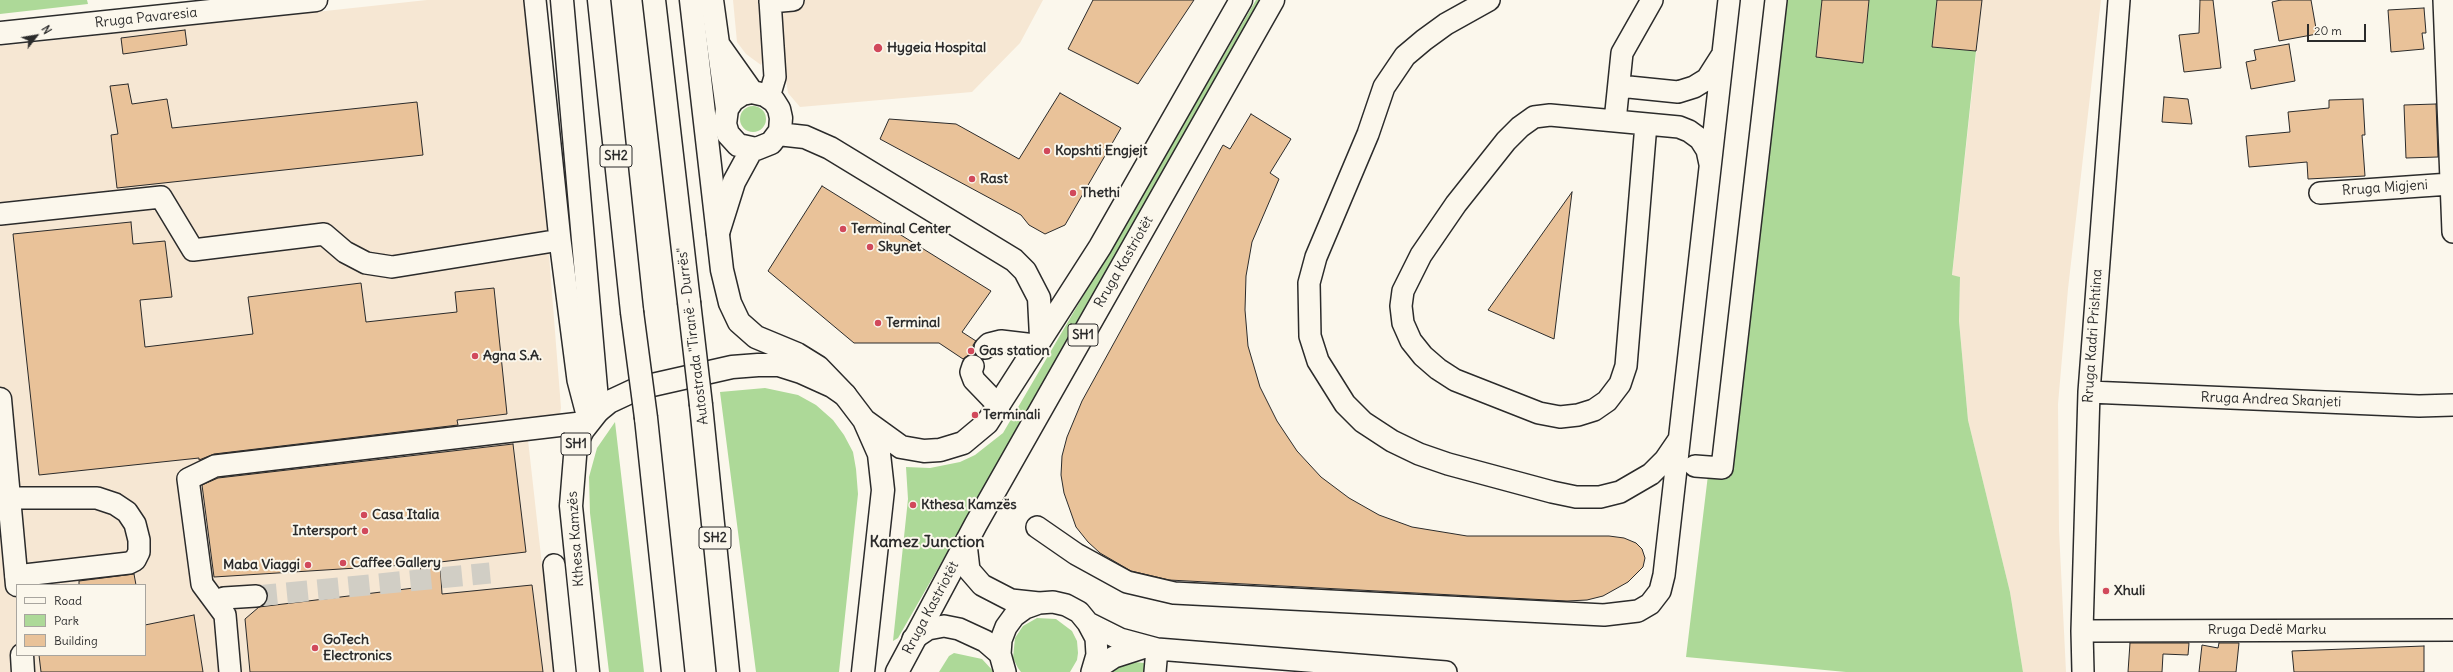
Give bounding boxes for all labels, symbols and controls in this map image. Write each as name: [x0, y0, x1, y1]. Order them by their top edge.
street label: Rruga Pavaresia: [94, 4, 198, 32]
north arrow: [16, 16, 56, 56]
scale bar: [2309, 16, 2368, 42]
text: N: [38, 23, 54, 37]
text: 20 m: [2314, 23, 2342, 38]
place label: Hygeia Hospital: [887, 40, 986, 56]
marker: Hygeia Hospital: [872, 42, 884, 54]
place label: Kopshti Engjejt: [1055, 143, 1147, 159]
road number: SH2: [600, 145, 632, 167]
marker: Kopshti Engjejt: [1042, 146, 1052, 156]
place label: Rast: [980, 171, 1008, 187]
marker: Rast: [967, 174, 977, 184]
street label: Rruga Migjeni: [2342, 177, 2428, 199]
place label: Thethi: [1081, 185, 1120, 201]
marker: Thethi: [1068, 188, 1078, 198]
street label: Rruga Kastriotët: [1091, 213, 1157, 311]
place label: Terminal Center: [851, 221, 951, 237]
marker: Terminal Center: [838, 224, 848, 234]
place label: Skynet: [878, 239, 921, 255]
marker: Skynet: [865, 242, 875, 252]
street label: Autostrada "Tiranë - Durrës": [674, 246, 712, 426]
street label: Rruga Kadri Prishtina: [2080, 268, 2106, 404]
place label: Terminal: [886, 315, 940, 331]
marker: Terminal: [873, 318, 883, 328]
road number: SH1: [1068, 324, 1098, 346]
place label: Gas station: [979, 343, 1050, 359]
marker: Gas station: [966, 346, 976, 356]
place label: Agna S.A.: [483, 348, 542, 364]
marker: Agna S.A.: [470, 351, 480, 361]
street label: Rruga Andrea Skanjeti: [2200, 389, 2342, 411]
place label: Terminali: [983, 407, 1040, 423]
marker: Terminali: [970, 410, 980, 420]
road number: SH1: [561, 433, 591, 455]
street label: Kthesa Kamzës: [564, 491, 588, 587]
place label: Kthesa Kamzës: [921, 497, 1017, 513]
marker: Kthesa Kamzës: [908, 500, 918, 510]
place label: Casa Italia: [372, 507, 440, 523]
marker: Casa Italia: [359, 510, 369, 520]
place label: Intersport: [293, 523, 357, 539]
marker: Intersport: [360, 526, 370, 536]
road number: SH2: [699, 527, 731, 549]
district label: Kamez Junction: [869, 532, 985, 552]
place label: Caffee Gallery: [351, 555, 441, 571]
place label: Maba Viaggi: [223, 557, 300, 573]
marker: Caffee Gallery: [338, 558, 348, 568]
street label: Rruga Kastriotët: [899, 559, 963, 657]
marker: Maba Viaggi: [303, 560, 313, 570]
place label: Xhuli: [2114, 583, 2145, 599]
legend: [16, 584, 146, 656]
marker: Xhuli: [2101, 586, 2111, 596]
text: Road: [54, 593, 82, 608]
text: Park: [54, 613, 79, 628]
street label: Rruga Dedë Marku: [2208, 622, 2326, 638]
place label: GoTech Electronics: [323, 632, 392, 664]
text: Building: [54, 633, 98, 648]
marker: GoTech Electronics: [310, 643, 320, 653]

